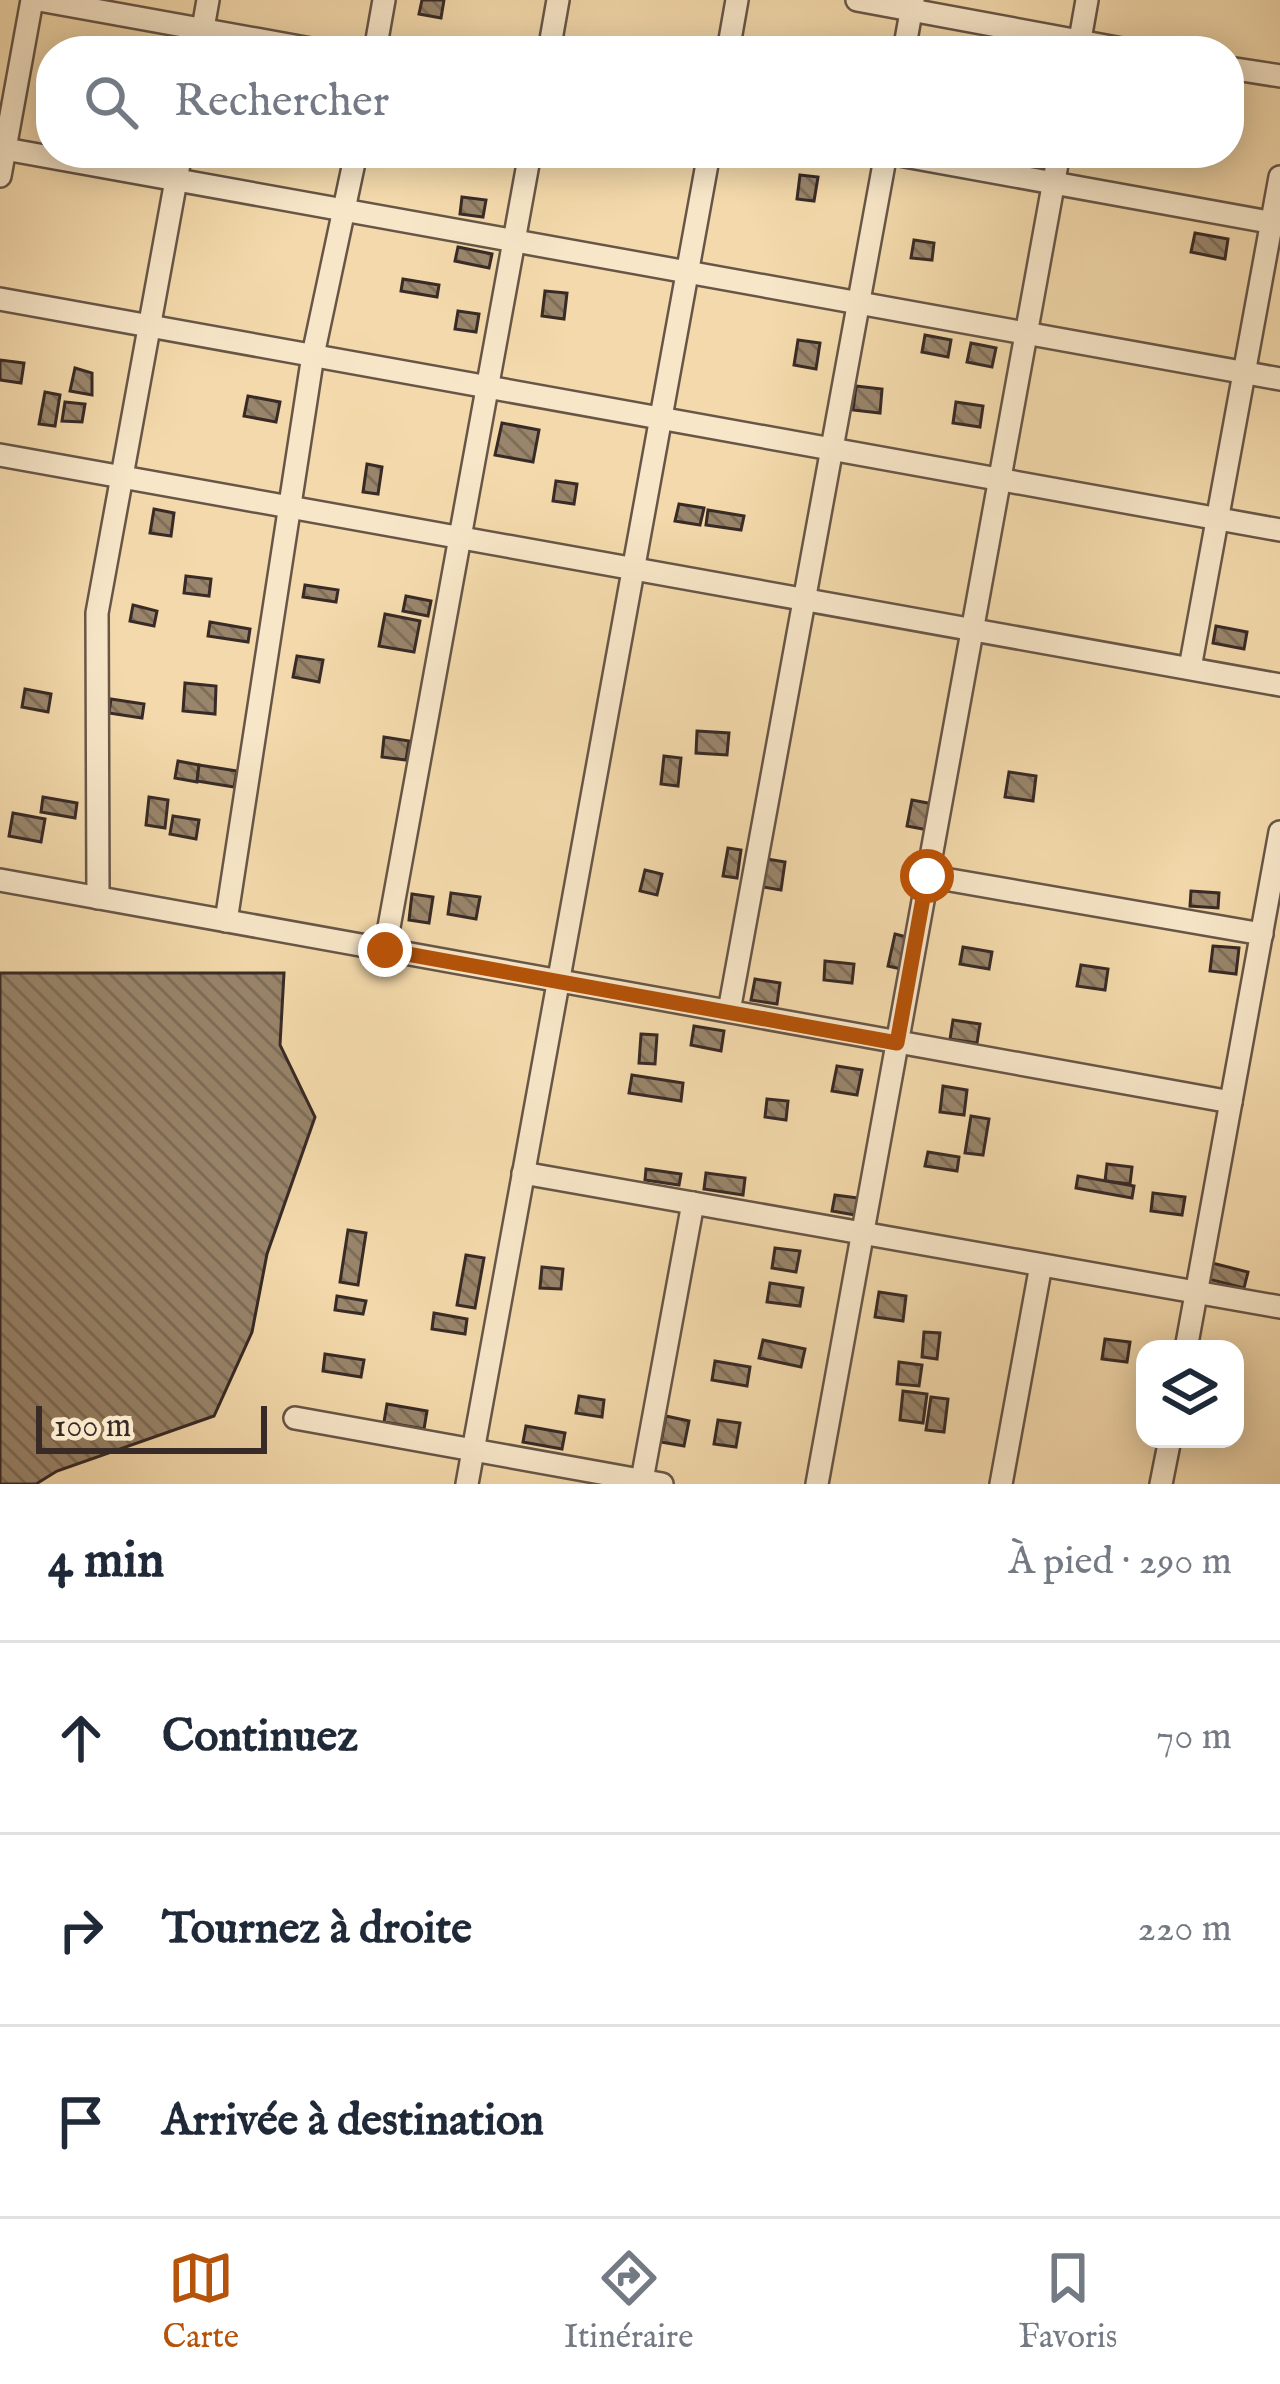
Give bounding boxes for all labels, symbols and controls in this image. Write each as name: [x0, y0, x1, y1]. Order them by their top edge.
search box: [36, 36, 1244, 168]
icon: search: [78, 69, 144, 135]
text: Rechercher: [174, 74, 389, 131]
route start: [900, 849, 954, 903]
route end: [358, 923, 412, 977]
map controls: [1136, 1340, 1244, 1448]
button: layers: [1136, 1340, 1244, 1448]
scale bar: [36, 1400, 267, 1453]
text: 100 m: [54, 1406, 131, 1448]
text: 4 min: [48, 1530, 164, 1595]
text: À pied · 290 m: [1008, 1538, 1232, 1587]
icon: ahead: [48, 1705, 114, 1771]
text: Continuez: [162, 1709, 358, 1766]
text: 70 m: [1156, 1713, 1232, 1762]
icon: right: [48, 1897, 114, 1963]
text: Tournez à droite: [162, 1901, 472, 1958]
text: 220 m: [1138, 1905, 1232, 1954]
icon: arrive: [48, 2089, 114, 2155]
text: Arrivée à destination: [162, 2093, 544, 2150]
tab: Carte: [163, 2245, 239, 2359]
tab: Itinéraire: [564, 2245, 693, 2359]
tab: Favoris: [1019, 2245, 1117, 2359]

